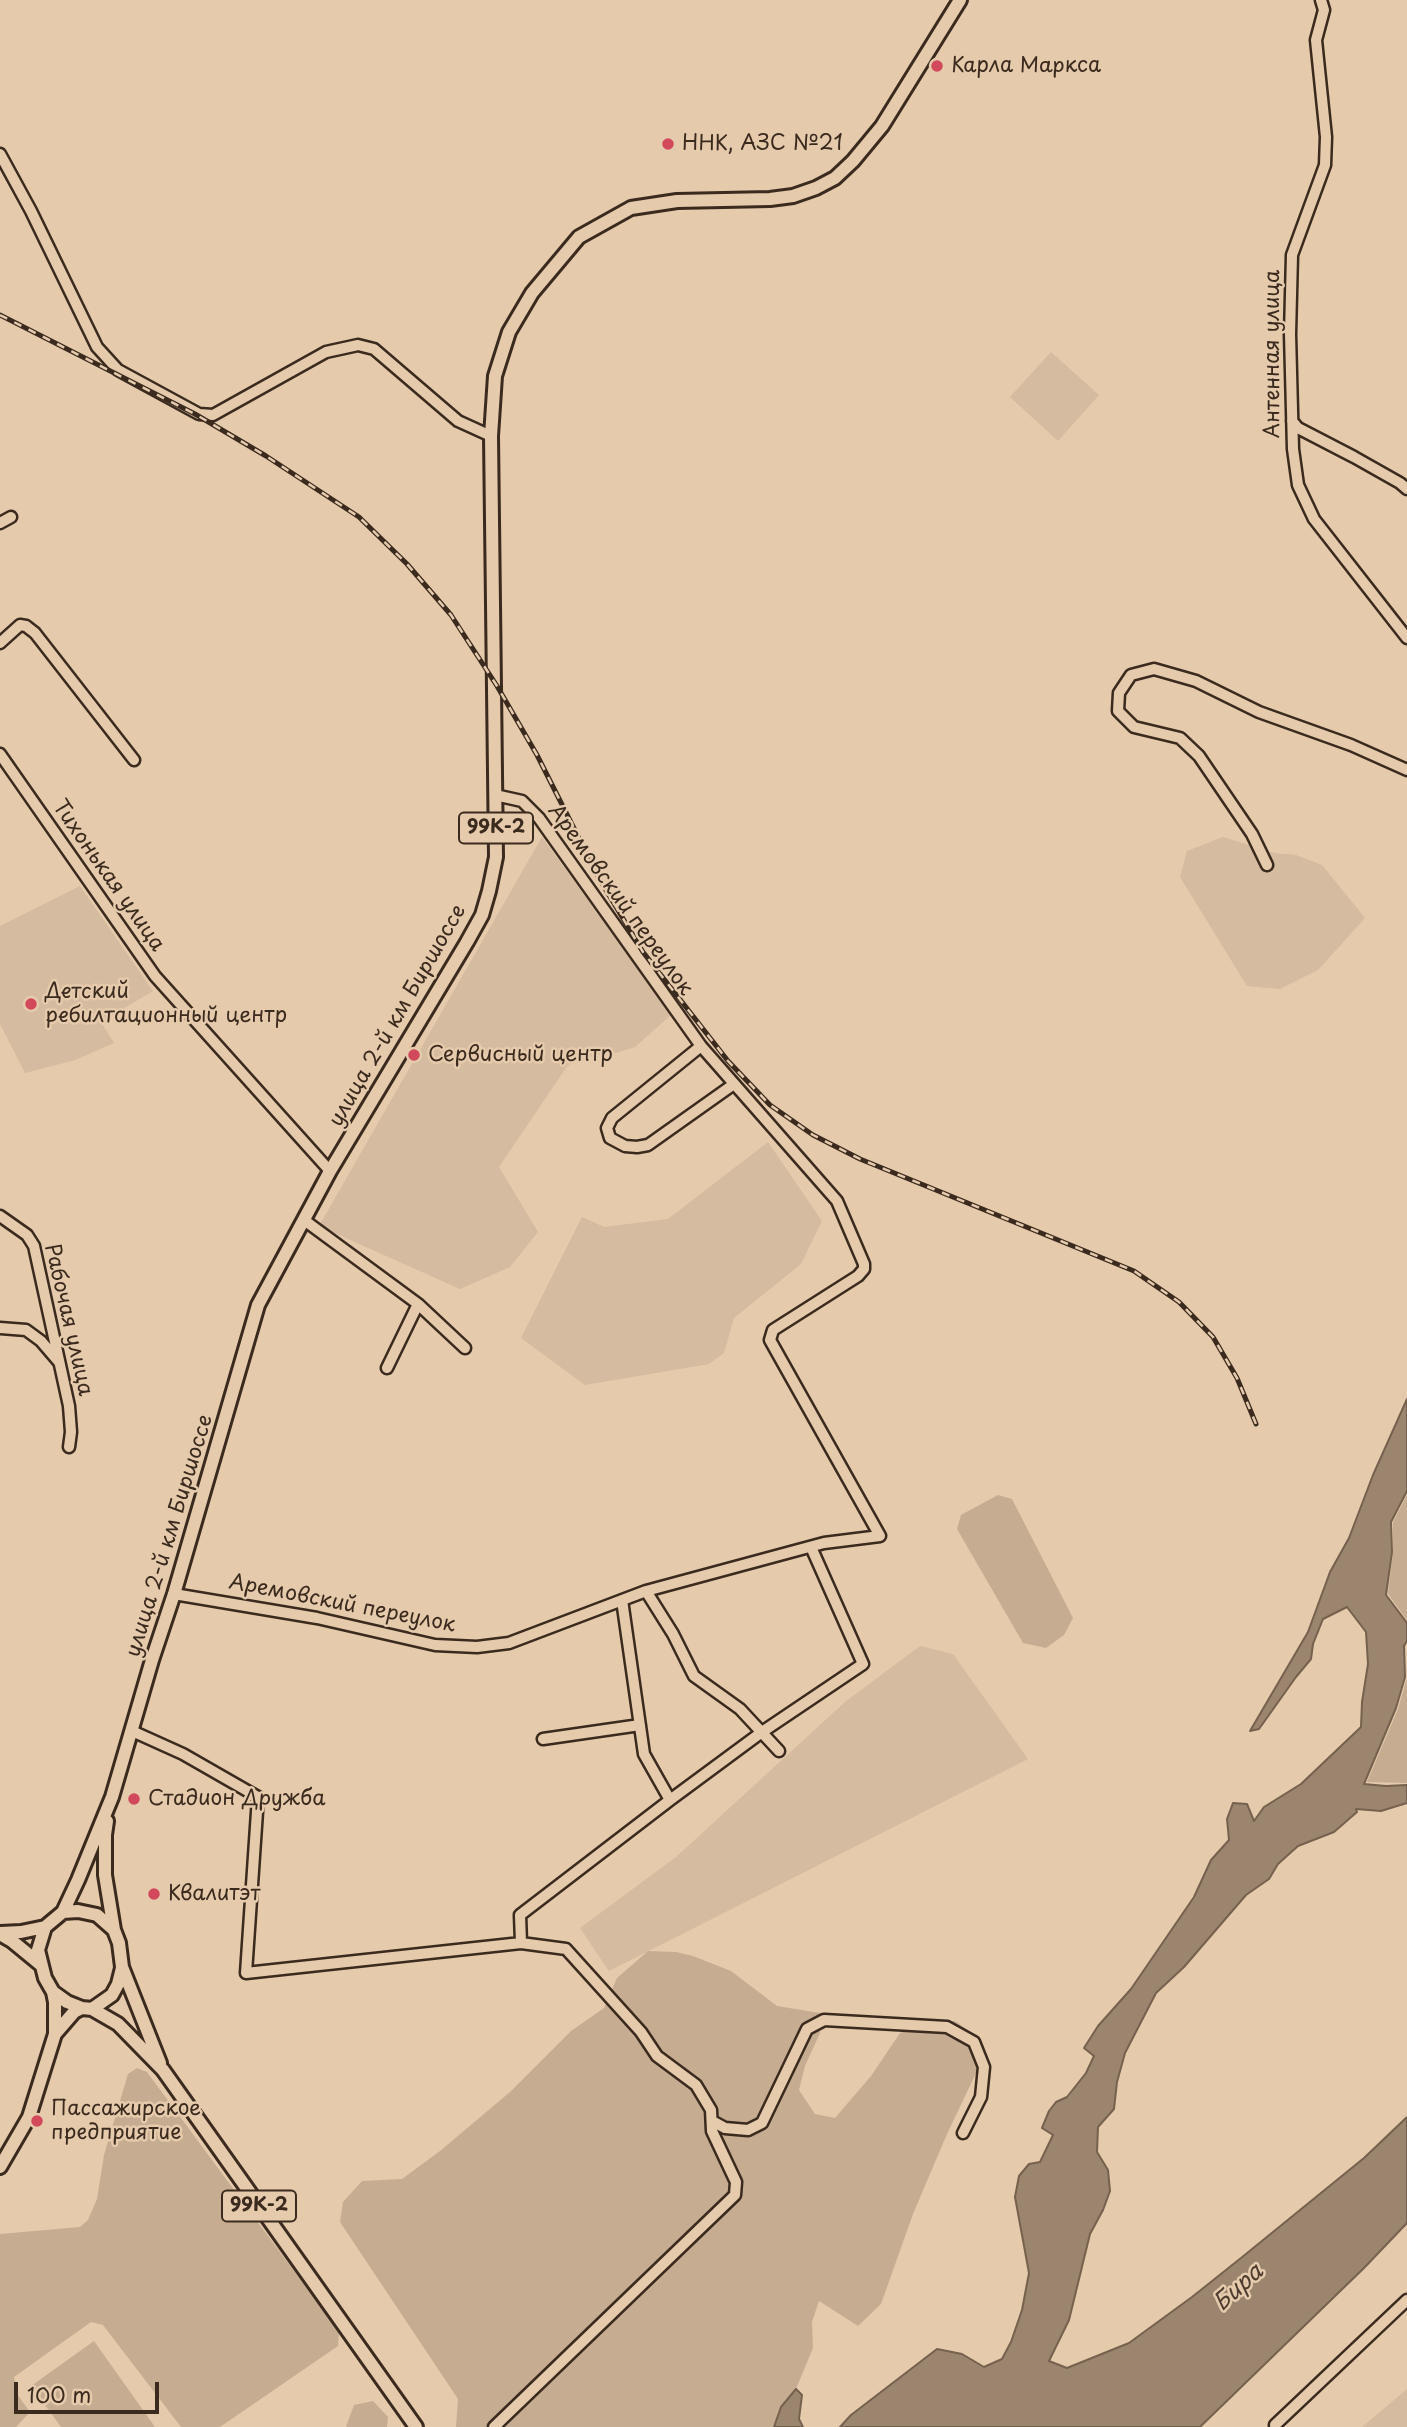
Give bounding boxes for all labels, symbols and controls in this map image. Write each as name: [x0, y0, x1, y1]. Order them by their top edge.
place label: Карла Маркса: [951, 53, 1101, 79]
marker: Карла Маркса: [929, 58, 945, 74]
place label: ННК, АЗС №21: [682, 131, 843, 157]
marker: ННК, АЗС №21: [660, 136, 676, 152]
street label: Антенная улица: [1260, 270, 1286, 438]
street label: Тихонькая улица: [46, 795, 170, 957]
street label: Аремовский переулок: [542, 799, 698, 1001]
road number: 99К-2: [459, 813, 533, 844]
street label: улица 2-й км Биршоссе: [324, 901, 472, 1131]
place label: Детский ребилтационный центр: [45, 979, 287, 1029]
marker: Детский ребилтационный центр: [23, 996, 39, 1012]
place label: Сервисный центр: [428, 1042, 613, 1068]
marker: Сервисный центр: [406, 1047, 422, 1063]
street label: Рабочая улица: [38, 1242, 98, 1398]
street label: улица 2-й км Биршоссе: [121, 1412, 219, 1660]
street label: Аремовский переулок: [227, 1570, 457, 1638]
place label: Стадион Дружба: [148, 1786, 325, 1812]
marker: Стадион Дружба: [126, 1791, 142, 1807]
place label: Квалитэт: [168, 1881, 261, 1907]
marker: Квалитэт: [146, 1886, 162, 1902]
place label: Пассажирское предприятие: [51, 2096, 201, 2146]
marker: Пассажирское предприятие: [29, 2113, 45, 2129]
road number: 99К-2: [222, 2190, 296, 2222]
water label: Бира: [1209, 2259, 1269, 2317]
scale bar: [18, 2368, 163, 2412]
text: 100 m: [27, 2378, 91, 2410]

